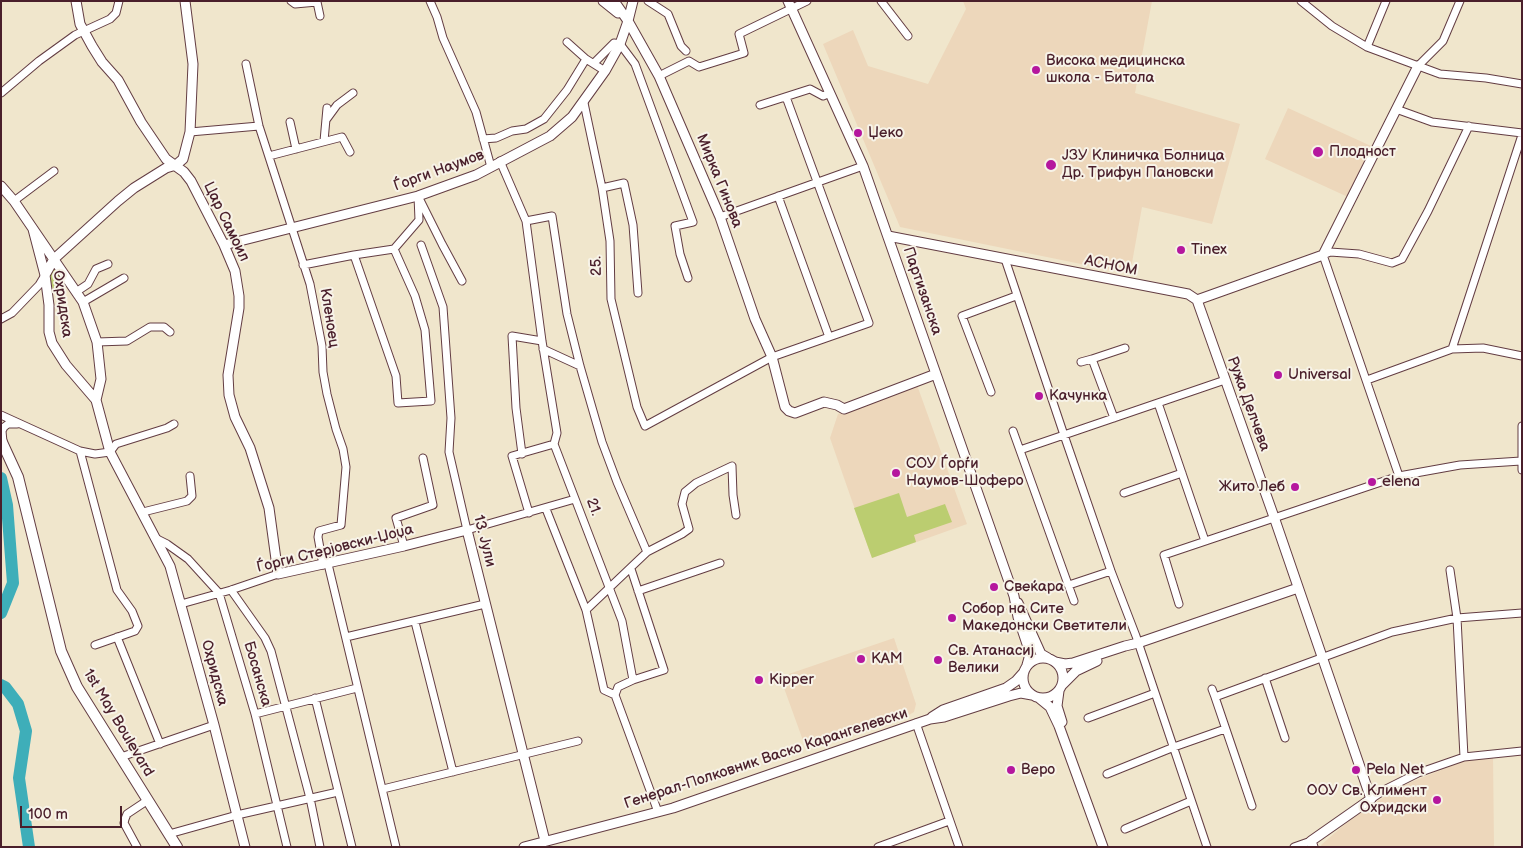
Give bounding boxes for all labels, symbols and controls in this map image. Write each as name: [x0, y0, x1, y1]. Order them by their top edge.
place label: Висока медицинска школа - Битола: [1046, 52, 1185, 87]
marker: Висока медицинска школа - Битола: [1030, 64, 1042, 76]
place label: Џеко: [868, 124, 903, 142]
marker: Џеко: [852, 127, 864, 139]
street label: Мирка Гинова: [692, 131, 746, 231]
place label: Плодност: [1329, 143, 1396, 161]
marker: Плодност: [1311, 145, 1325, 159]
street label: Ѓорги Наумов: [391, 146, 487, 196]
place label: ЈЗУ Клиничка Болница Др. Трифун Пановски: [1062, 147, 1225, 182]
marker: ЈЗУ Клиничка Болница Др. Трифун Пановски: [1044, 158, 1058, 172]
street label: Цар Самоил: [199, 179, 253, 265]
place label: Tinex: [1191, 241, 1227, 259]
marker: Tinex: [1175, 244, 1187, 256]
street label: Партизанска: [898, 245, 946, 337]
street label: АСНОМ: [1083, 252, 1139, 280]
street label: 25.: [588, 256, 606, 276]
street label: Охридска: [48, 269, 76, 339]
street label: Кленоец: [315, 287, 343, 349]
street label: Ружа Делчева: [1222, 354, 1274, 454]
place label: Universal: [1288, 366, 1351, 384]
marker: Universal: [1272, 369, 1284, 381]
place label: Качунка: [1049, 387, 1107, 405]
marker: Качунка: [1033, 390, 1045, 402]
place label: СОУ Ѓорѓи Наумов-Шоферо: [906, 455, 1024, 490]
marker: СОУ Ѓорѓи Наумов-Шоферо: [890, 467, 902, 479]
place label: elena: [1382, 473, 1420, 491]
marker: elena: [1366, 476, 1378, 488]
place label: Жито Леб: [1219, 478, 1285, 496]
marker: Жито Леб: [1289, 481, 1301, 493]
street label: 21.: [581, 496, 605, 518]
street label: 13. Јули: [469, 513, 499, 569]
street label: Ѓорги Стерјовски-Џоџа: [255, 521, 415, 577]
place label: Свеќара: [1004, 578, 1064, 596]
marker: Свеќара: [988, 581, 1000, 593]
place label: Собор на Сите Македонски Светители: [962, 600, 1127, 635]
marker: Собор на Сите Македонски Светители: [946, 612, 958, 624]
street label: Охридска: [197, 638, 231, 708]
street label: Босанска: [239, 639, 275, 709]
place label: Св. Атанасиј Велики: [948, 642, 1034, 677]
place label: KAM: [871, 650, 903, 668]
marker: KAM: [855, 653, 867, 665]
marker: Св. Атанасиј Велики: [932, 654, 944, 666]
street label: 1st May Boulevard: [79, 666, 157, 780]
place label: Kipper: [769, 671, 814, 689]
marker: Kipper: [753, 674, 765, 686]
street label: Генерал-Полковник Васко Карангелевски: [622, 705, 910, 813]
place label: Веро: [1021, 761, 1055, 779]
place label: Pela Net: [1366, 761, 1424, 779]
marker: Веро: [1005, 764, 1017, 776]
marker: Pela Net: [1350, 764, 1362, 776]
place label: ООУ Св. Климент Охридски: [1307, 782, 1427, 817]
marker: ООУ Св. Климент Охридски: [1431, 794, 1443, 806]
scale bar: [22, 796, 125, 828]
text: 100 m: [28, 805, 68, 824]

